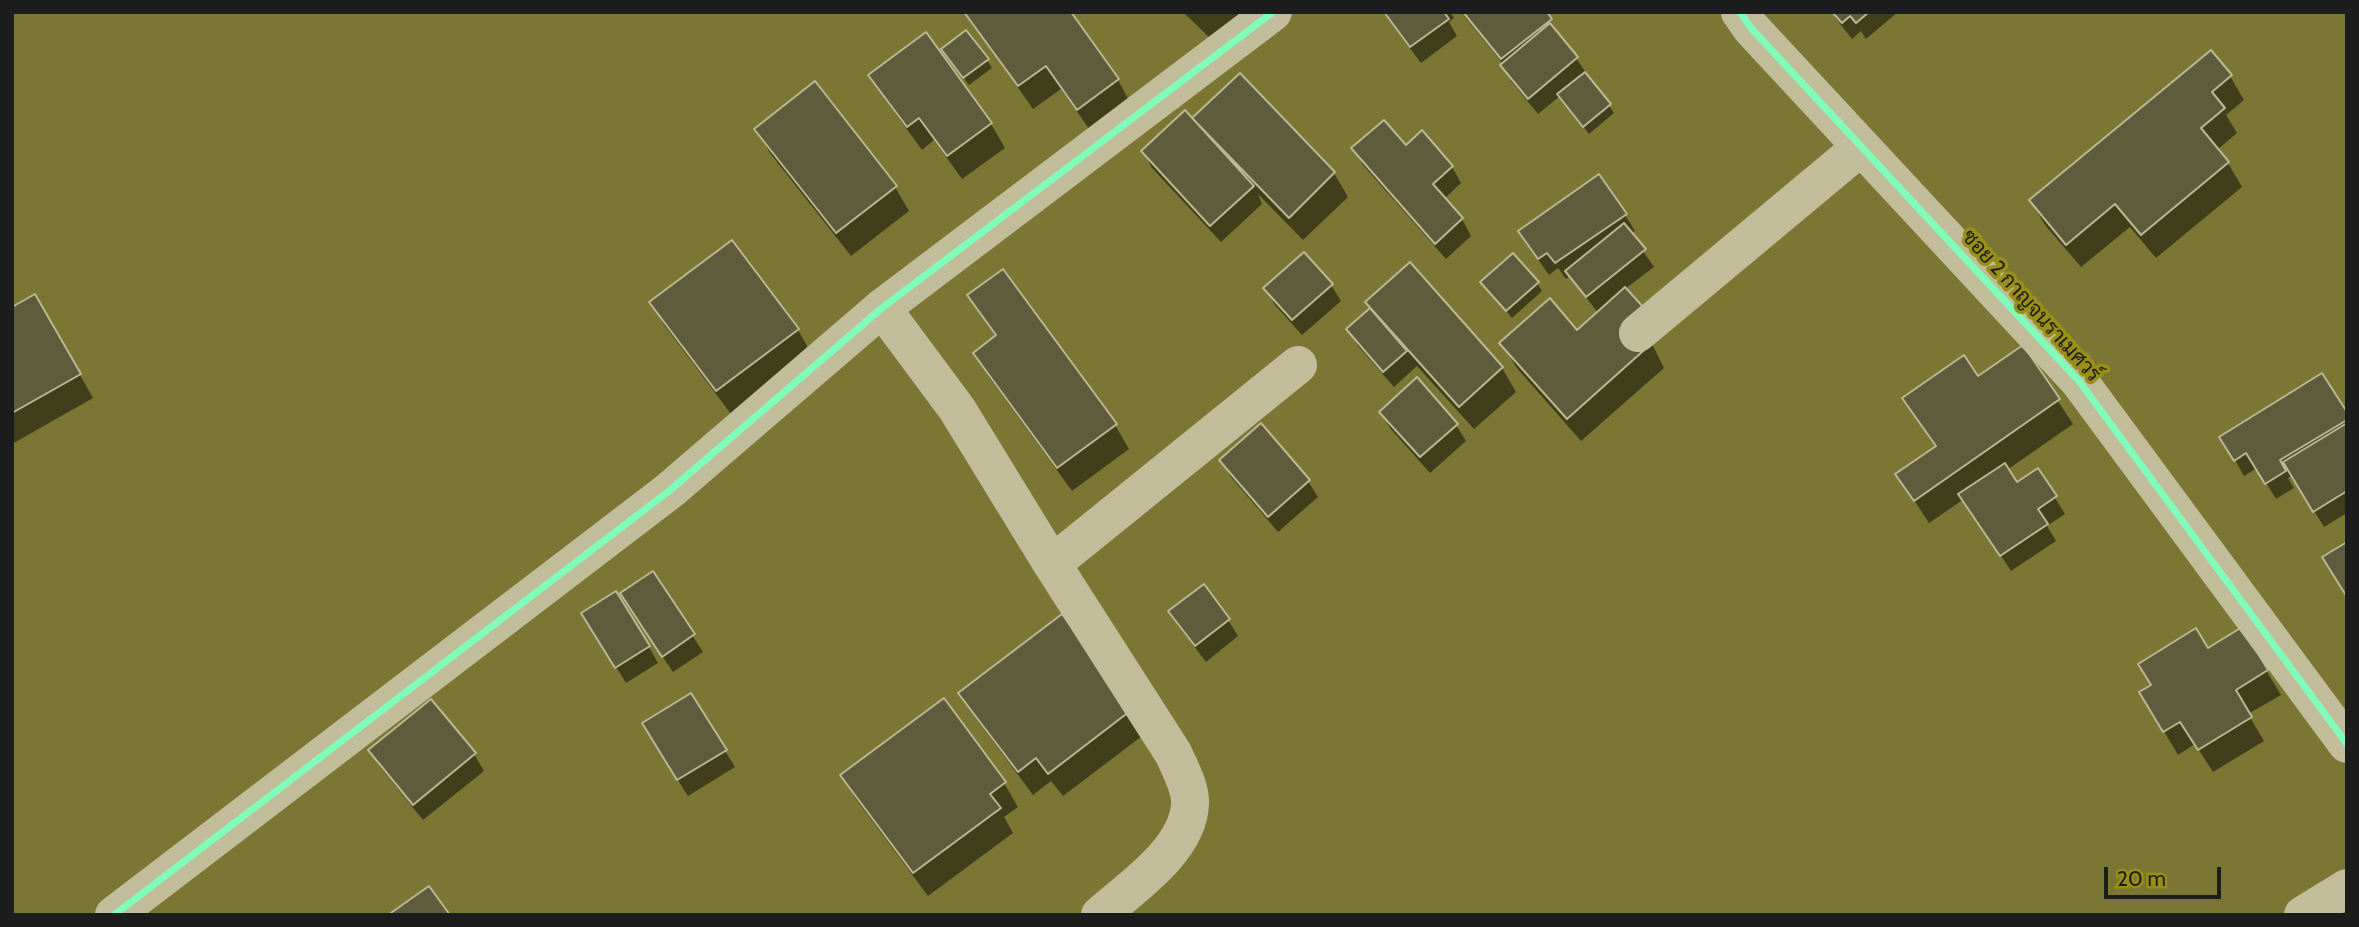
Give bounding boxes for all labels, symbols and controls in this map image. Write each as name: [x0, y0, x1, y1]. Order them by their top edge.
street label: ซอย 2 กาญจนราเมศวร์: [1956, 225, 2106, 387]
scale bar: [2107, 853, 2224, 897]
text: 20 m: [2117, 866, 2166, 891]

